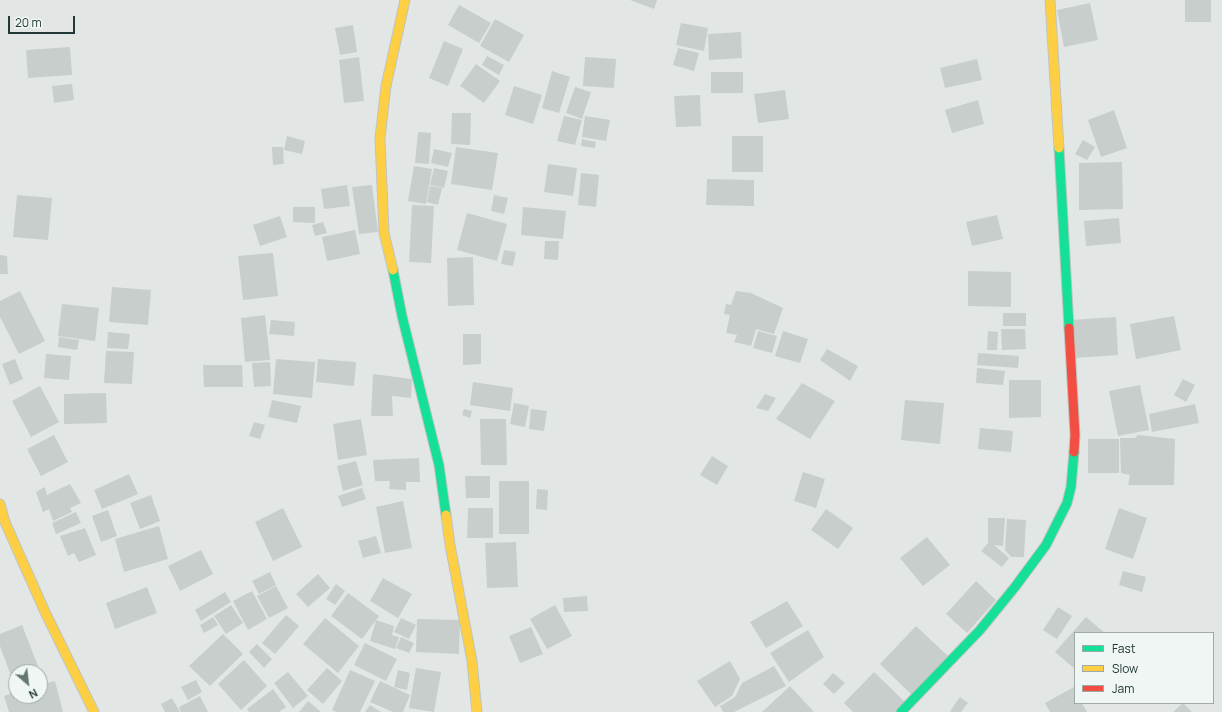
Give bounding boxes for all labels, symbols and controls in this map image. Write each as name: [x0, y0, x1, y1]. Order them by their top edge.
scale bar: [10, 8, 77, 34]
text: 20 m: [15, 14, 42, 31]
legend: [1074, 632, 1214, 704]
text: Fast: [1112, 640, 1136, 657]
text: Slow: [1112, 660, 1138, 677]
north arrow: [8, 664, 48, 704]
text: Jam: [1112, 680, 1134, 697]
text: N: [26, 686, 40, 703]

